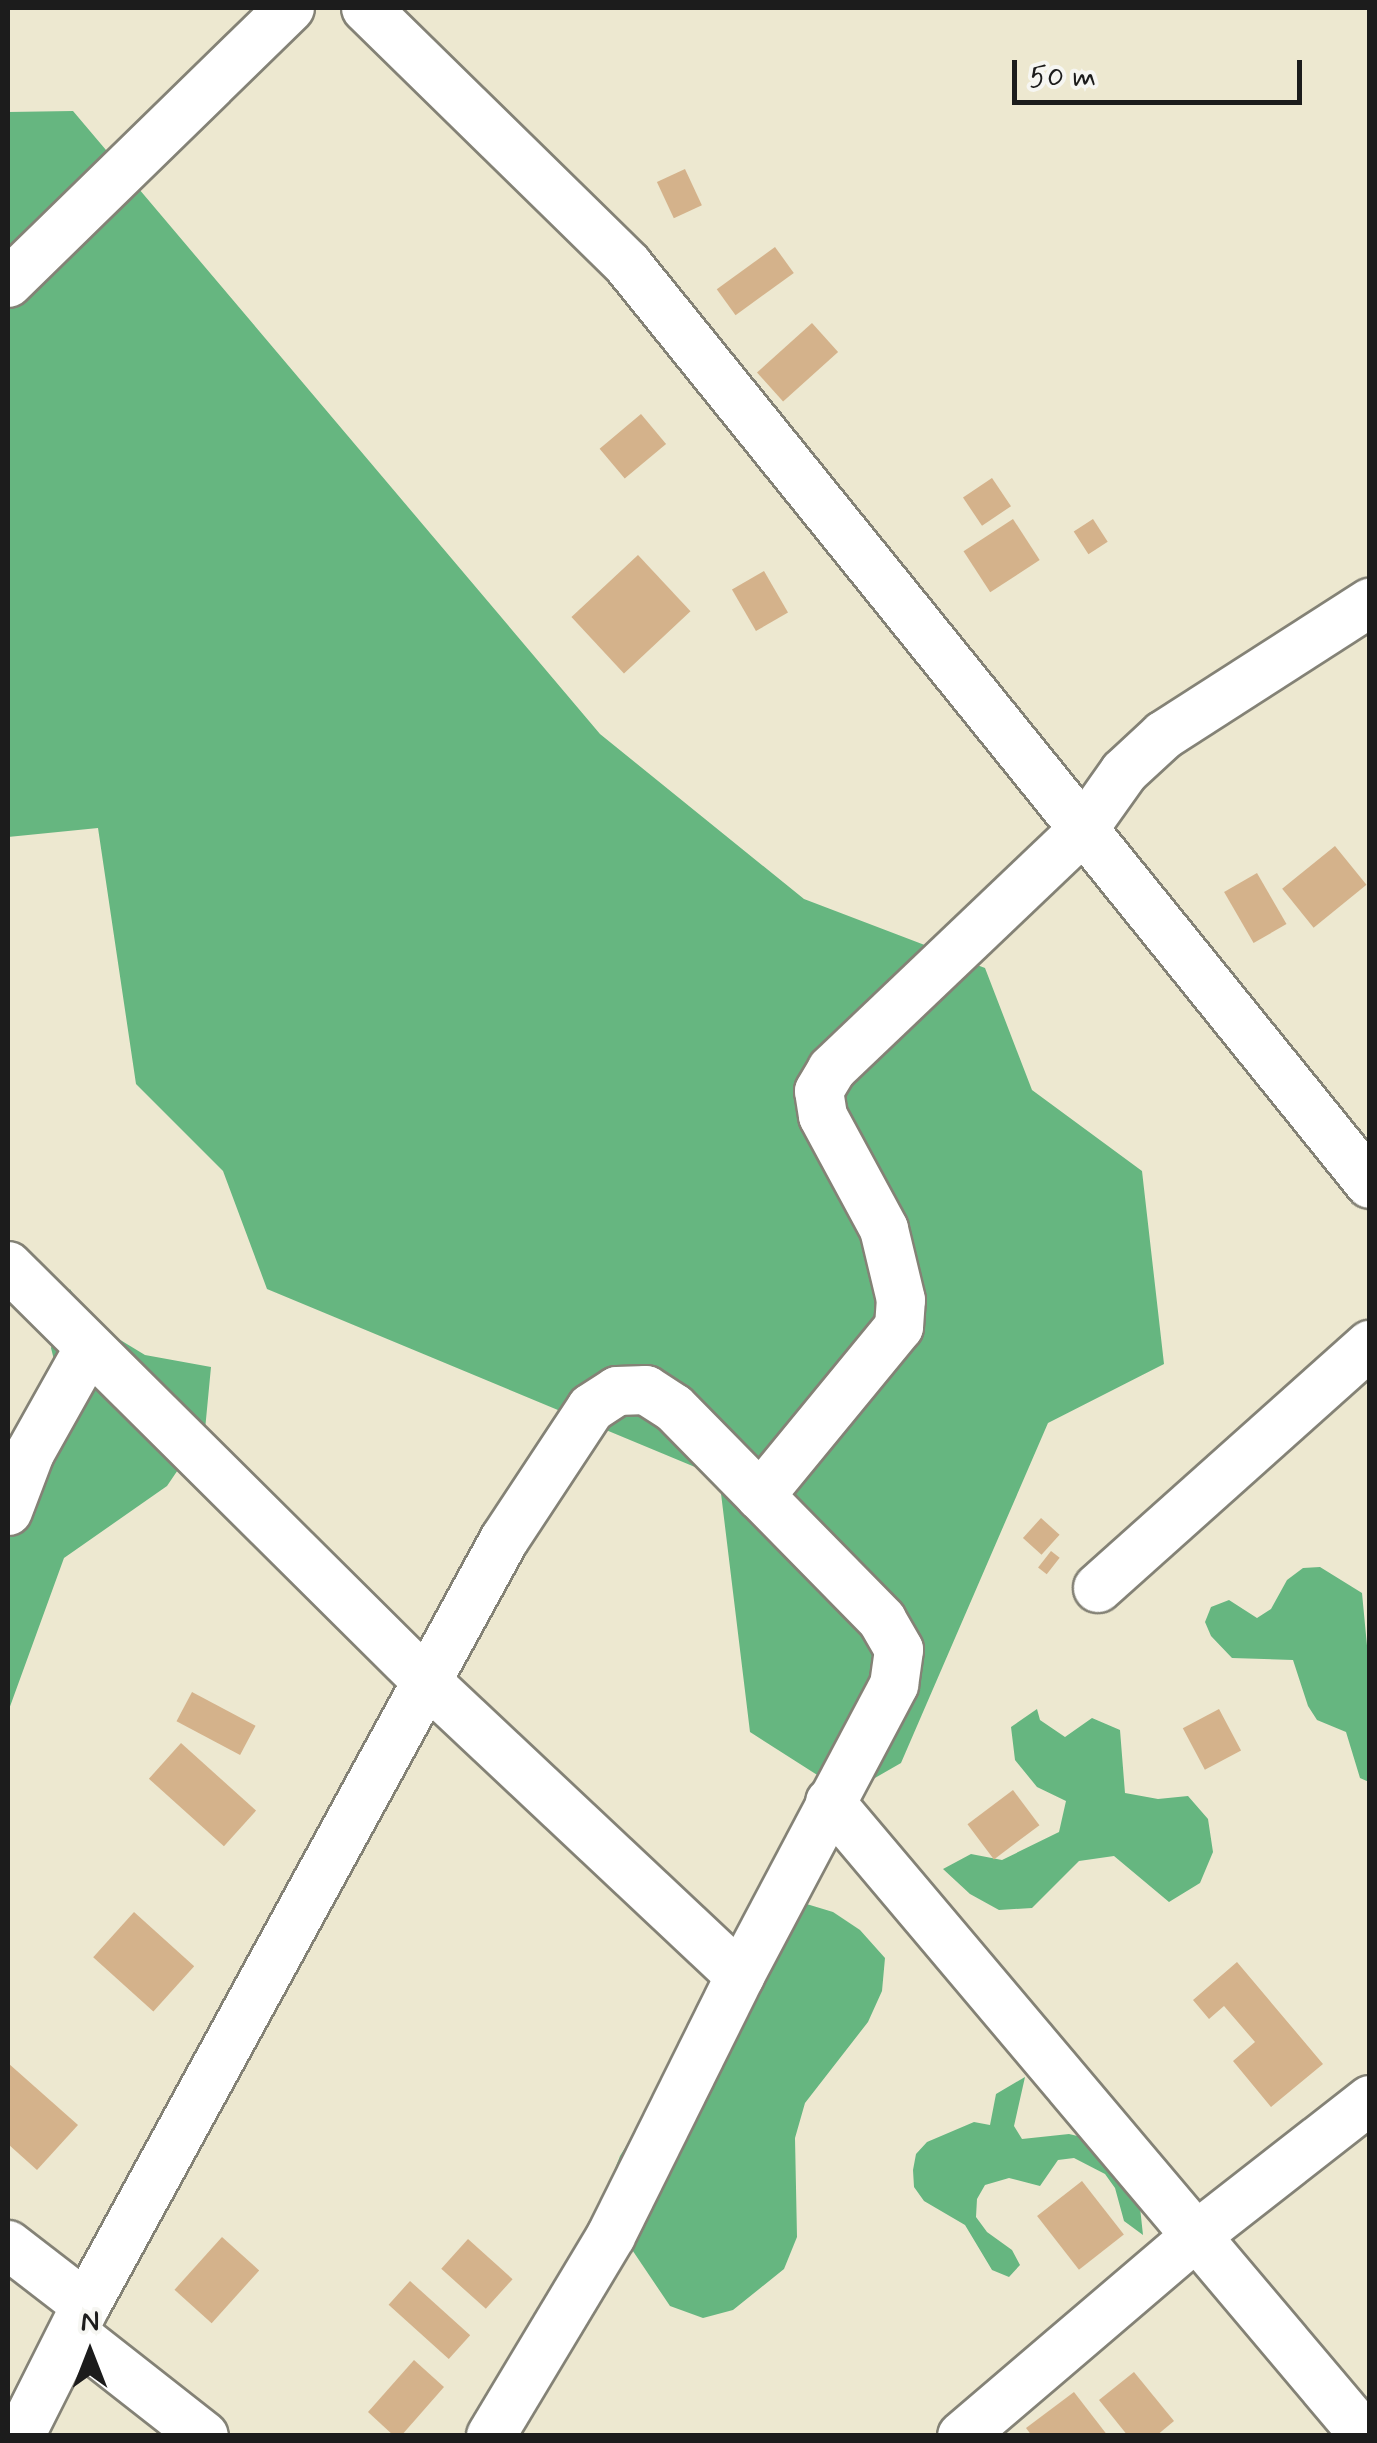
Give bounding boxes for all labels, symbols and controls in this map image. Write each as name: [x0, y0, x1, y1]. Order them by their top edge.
scale bar: [1017, 40, 1307, 102]
text: 50 m: [1029, 58, 1096, 97]
north arrow: [40, 2303, 140, 2403]
text: N: [81, 2304, 99, 2341]

